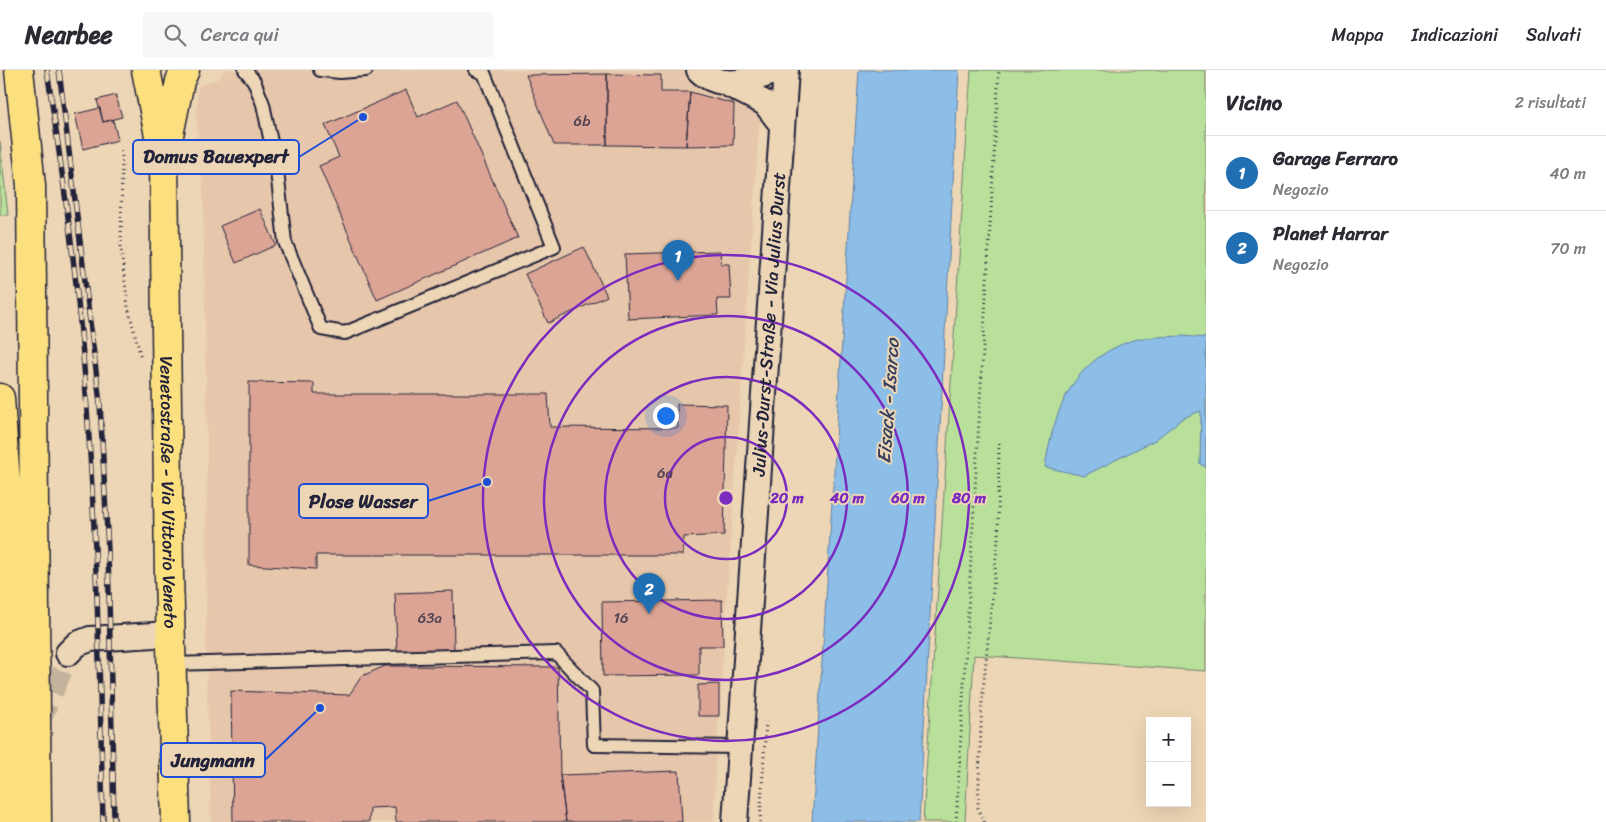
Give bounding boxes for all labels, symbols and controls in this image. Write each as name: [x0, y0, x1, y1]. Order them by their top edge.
search box: [143, 12, 493, 57]
text: Nearbee: [25, 14, 113, 56]
text: Cerca qui: [201, 18, 279, 51]
text: Mappa: [1331, 19, 1383, 51]
text: Indicazioni: [1411, 19, 1498, 51]
text: Salvati: [1526, 19, 1581, 51]
icon: search: [161, 21, 189, 49]
text: Vicino: [1226, 84, 1282, 122]
text: 2 risultati: [1515, 88, 1586, 117]
house number: 6b: [574, 108, 590, 134]
callout: Domus Bauexpert: [133, 140, 299, 174]
text: Domus Bauexpert: [143, 140, 290, 173]
text: Garage Ferraro: [1273, 142, 1398, 175]
text: 1: [1239, 159, 1245, 188]
text: 40 m: [1549, 159, 1586, 188]
street label: Julius-Durst-Straße - Via Julius Durst: [742, 171, 795, 478]
text: Negozio: [1273, 175, 1329, 204]
text: Planet Harrar: [1273, 217, 1388, 250]
text: 2: [1237, 234, 1247, 263]
text: 70 m: [1550, 234, 1586, 263]
pin: 1: [662, 240, 694, 281]
text: Negozio: [1273, 250, 1329, 279]
water label: Eisack - Isarco: [867, 336, 909, 465]
street label: Venetostraße - Via Vittorio Veneto: [150, 356, 187, 629]
your location: [653, 403, 679, 429]
house number: 6a: [657, 460, 673, 486]
callout: Plose Wasser: [299, 484, 428, 518]
text: Plose Wasser: [309, 485, 419, 518]
text: 20 m: [769, 485, 804, 511]
text: 40 m: [829, 485, 865, 511]
text: 60 m: [890, 485, 925, 511]
text: 80 m: [951, 485, 986, 511]
centre of rings: [717, 489, 735, 507]
pin: 2: [633, 573, 665, 614]
house number: 63a: [418, 605, 443, 631]
house number: 16: [614, 605, 628, 631]
map controls: [1146, 717, 1191, 807]
button: +: [1146, 717, 1191, 762]
callout: Jungmann: [161, 743, 265, 777]
text: Jungmann: [170, 744, 256, 777]
button: −: [1146, 762, 1191, 807]

